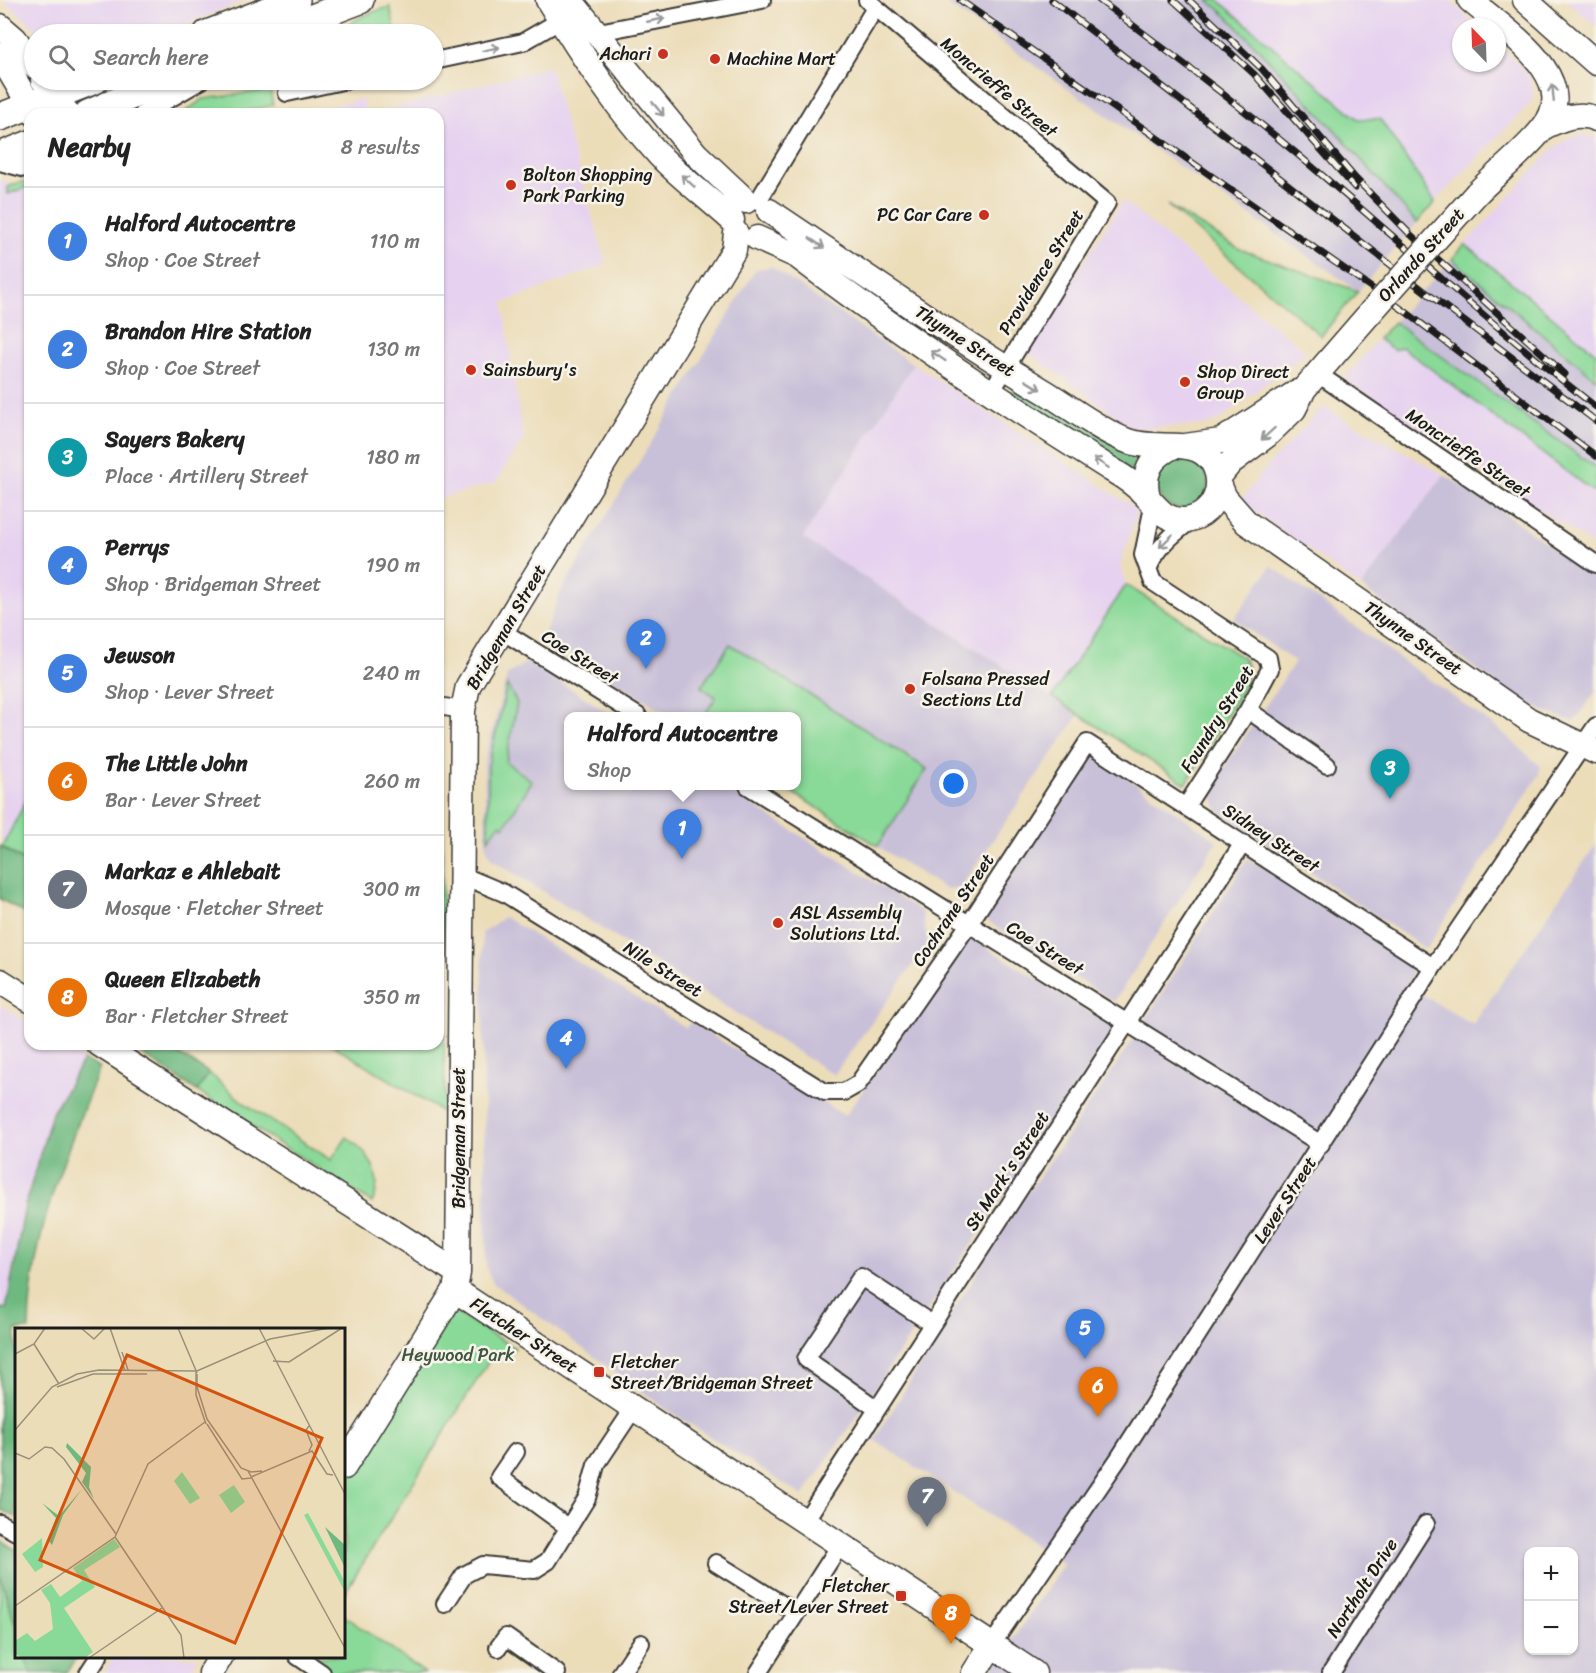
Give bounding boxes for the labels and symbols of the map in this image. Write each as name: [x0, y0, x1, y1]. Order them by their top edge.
one-way arrow: [646, 14, 666, 25]
north arrow: [1452, 18, 1506, 72]
street label: Moncrieffe Street: [933, 28, 1065, 146]
place label: Achari: [598, 38, 652, 70]
one-way arrow: [481, 42, 500, 54]
place label: Machine Mart: [727, 43, 836, 75]
marker: Achari: [656, 47, 670, 61]
marker: Machine Mart: [708, 52, 722, 66]
one-way arrow: [1547, 83, 1558, 103]
one-way arrow: [651, 101, 665, 116]
place label: Bolton Shopping Park Parking: [523, 159, 653, 212]
one-way arrow: [681, 174, 696, 188]
marker: Bolton Shopping Park Parking: [504, 178, 518, 192]
place label: PC Car Care: [877, 199, 972, 231]
street label: Orlando Street: [1369, 200, 1473, 310]
street label: Providence Street: [989, 203, 1093, 341]
marker: PC Car Care: [977, 208, 991, 222]
one-way arrow: [809, 237, 825, 249]
street label: Thynne Street: [908, 296, 1022, 386]
one-way arrow: [930, 350, 946, 362]
place label: Sainsbury's: [483, 354, 577, 386]
place label: Shop Direct Group: [1197, 356, 1290, 409]
marker: Sainsbury's: [464, 363, 478, 377]
marker: Shop Direct Group: [1178, 375, 1192, 389]
one-way arrow: [1024, 379, 1041, 391]
street label: Moncrieffe Street: [1399, 399, 1538, 507]
one-way arrow: [1261, 427, 1276, 441]
one-way arrow: [1093, 456, 1110, 468]
one-way arrow: [1159, 533, 1174, 548]
street label: Bridgeman Street: [457, 558, 555, 696]
street label: Thynne Street: [1357, 592, 1469, 684]
pin: 2: [626, 620, 666, 669]
street label: Coe Street: [535, 621, 626, 694]
street label: Foundry Street: [1171, 659, 1263, 779]
place label: Folsana Pressed Sections Ltd: [922, 663, 1050, 716]
marker: Folsana Pressed Sections Ltd: [903, 682, 917, 696]
pin: 3: [1370, 750, 1410, 799]
your location: [939, 769, 968, 798]
street label: Sidney Street: [1216, 795, 1327, 882]
pin: 1: [662, 810, 702, 859]
street label: Cochrane Street: [903, 847, 1003, 973]
place label: ASL Assembly Solutions Ltd.: [789, 897, 902, 950]
street label: Coe Street: [1000, 912, 1091, 985]
marker: ASL Assembly Solutions Ltd.: [771, 916, 785, 930]
street label: Nile Street: [617, 932, 709, 1006]
pin: 4: [546, 1020, 586, 1069]
street label: Bridgeman Street: [443, 1067, 475, 1209]
street label: St Mark's Street: [956, 1104, 1058, 1238]
street label: Lever Street: [1245, 1150, 1325, 1250]
street label: Fletcher Street: [463, 1288, 585, 1382]
pin: 5: [1066, 1310, 1104, 1359]
inset map: [15, 1328, 345, 1658]
park label: Heywood Park: [402, 1339, 515, 1371]
place label: Fletcher Street/Bridgeman Street: [611, 1346, 813, 1399]
marker: Fletcher Street/Bridgeman Street: [592, 1365, 606, 1379]
pin: 6: [1078, 1368, 1118, 1417]
pin: 7: [908, 1478, 946, 1527]
street label: Northolt Drive: [1318, 1532, 1406, 1644]
place label: Fletcher Street/Lever Street: [729, 1570, 891, 1623]
marker: Fletcher Street/Lever Street: [894, 1589, 908, 1603]
pin: 8: [932, 1594, 970, 1644]

